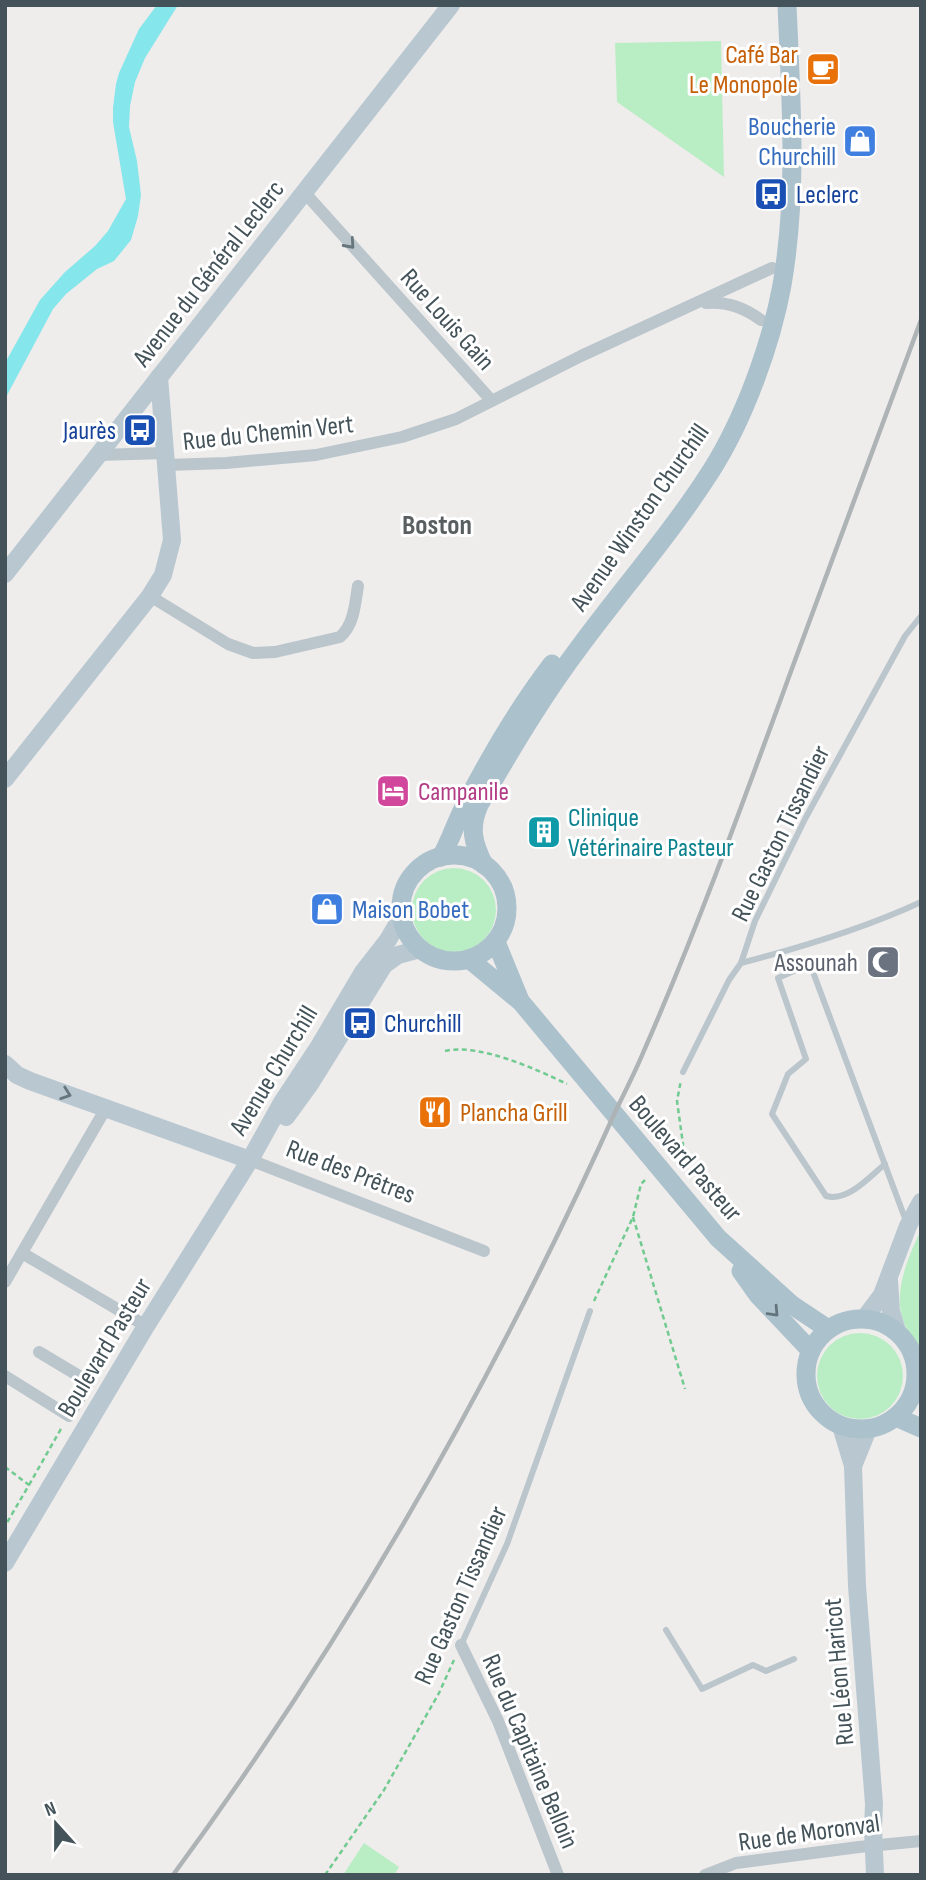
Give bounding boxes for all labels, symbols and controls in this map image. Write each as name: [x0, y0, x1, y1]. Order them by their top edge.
place label: Café Bar Le Monopole: [689, 40, 799, 101]
cafe icon: Café Bar Le Monopole: [804, 50, 842, 88]
place label: Boucherie Churchill: [748, 112, 836, 173]
shop icon: Boucherie Churchill: [841, 122, 879, 160]
street label: Avenue du Général Leclerc: [126, 175, 291, 374]
bus stop icon: Leclerc: [752, 175, 790, 213]
place label: Leclerc: [796, 180, 859, 211]
one-way arrow: [342, 235, 354, 248]
street label: Rue Louis Gain: [393, 263, 500, 377]
street label: Rue du Chemin Vert: [181, 409, 355, 458]
bus stop icon: Jaurès: [121, 411, 159, 449]
place label: Jaurès: [62, 416, 116, 447]
street label: Avenue Winston Churchill: [563, 418, 716, 618]
district label: Boston: [402, 509, 472, 542]
street label: Rue Gaston Tissandier: [725, 740, 838, 927]
hotel icon: Campanile: [374, 772, 412, 810]
place label: Campanile: [418, 777, 509, 808]
place label: Clinique Vétérinaire Pasteur: [568, 803, 734, 864]
building icon: Clinique Vétérinaire Pasteur: [525, 813, 563, 851]
shop icon: Maison Bobet: [308, 890, 346, 928]
place label: Maison Bobet: [352, 895, 469, 926]
mosque icon: Assounah: [864, 943, 902, 981]
place label: Assounah: [773, 948, 858, 979]
street label: Avenue Churchill: [223, 1000, 325, 1142]
bus stop icon: Churchill: [341, 1004, 379, 1042]
place label: Churchill: [384, 1009, 462, 1040]
one-way arrow: [59, 1086, 71, 1100]
street label: Boulevard Pasteur: [622, 1090, 748, 1229]
restaurant icon: Plancha Grill: [416, 1093, 454, 1131]
place label: Plancha Grill: [460, 1098, 568, 1129]
street label: Rue des Prêtres: [282, 1134, 419, 1211]
street label: Boulevard Pasteur: [52, 1272, 159, 1423]
one-way arrow: [765, 1304, 778, 1317]
street label: Rue Gaston Tissandier: [408, 1501, 515, 1690]
street label: Rue Léon Haricot: [818, 1597, 861, 1747]
street label: Rue du Capitaine Belloin: [475, 1650, 585, 1853]
north arrow: [21, 1789, 91, 1859]
text: N: [42, 1797, 59, 1822]
street label: Rue de Moronval: [736, 1808, 882, 1859]

